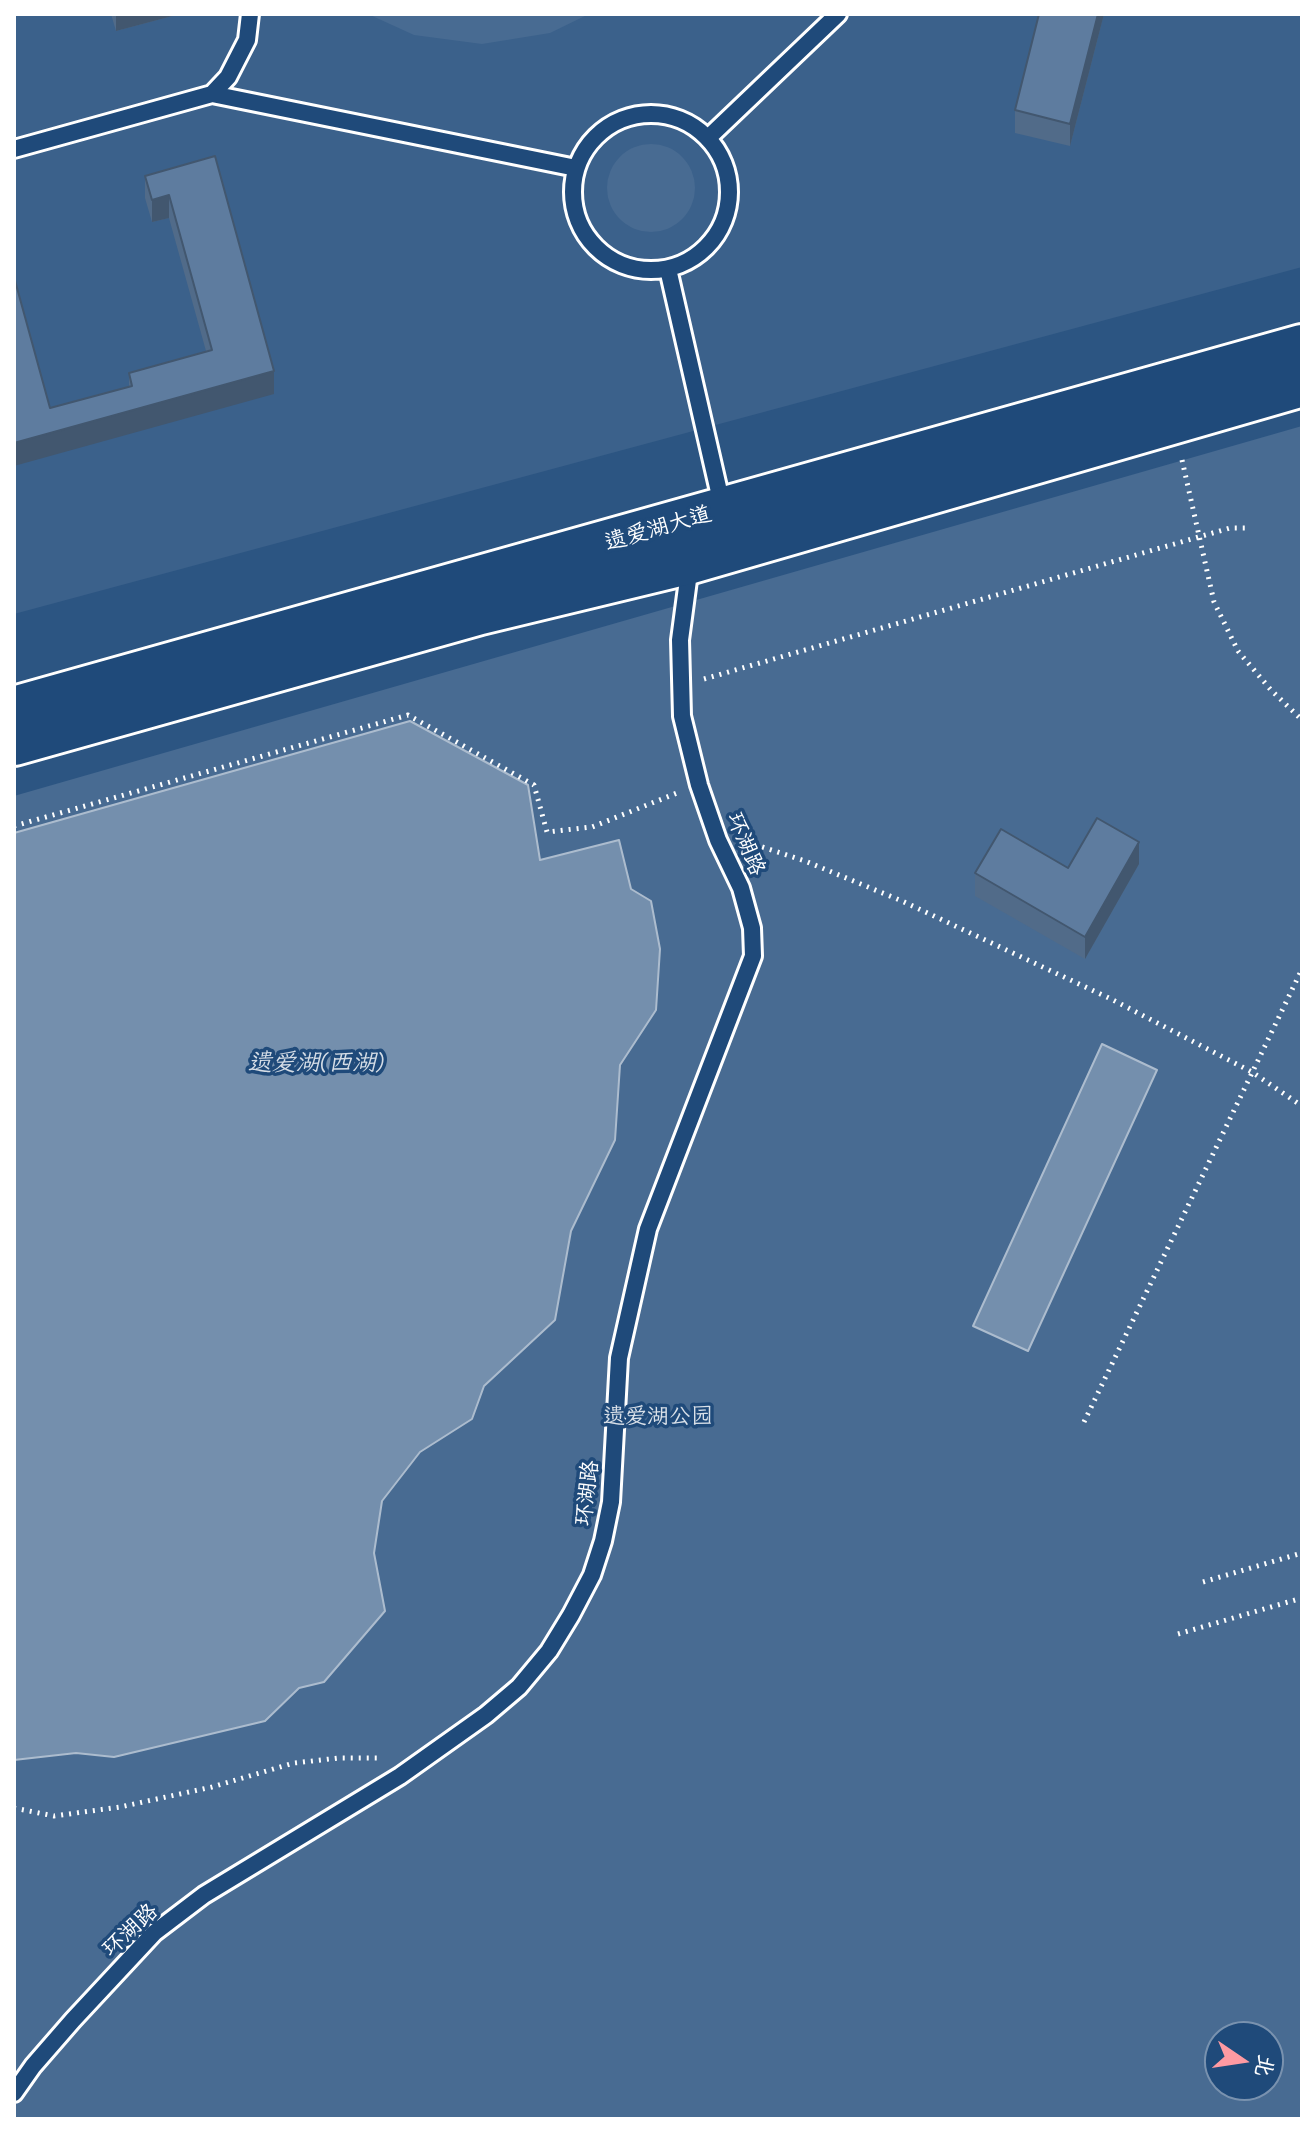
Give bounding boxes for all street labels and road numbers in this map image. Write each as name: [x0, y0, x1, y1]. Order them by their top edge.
street label: 遗爱湖大道: [601, 500, 715, 556]
street label: 环湖路: [721, 808, 771, 880]
street label: 环湖路: [570, 1459, 604, 1527]
street label: 环湖路: [97, 1898, 163, 1962]

